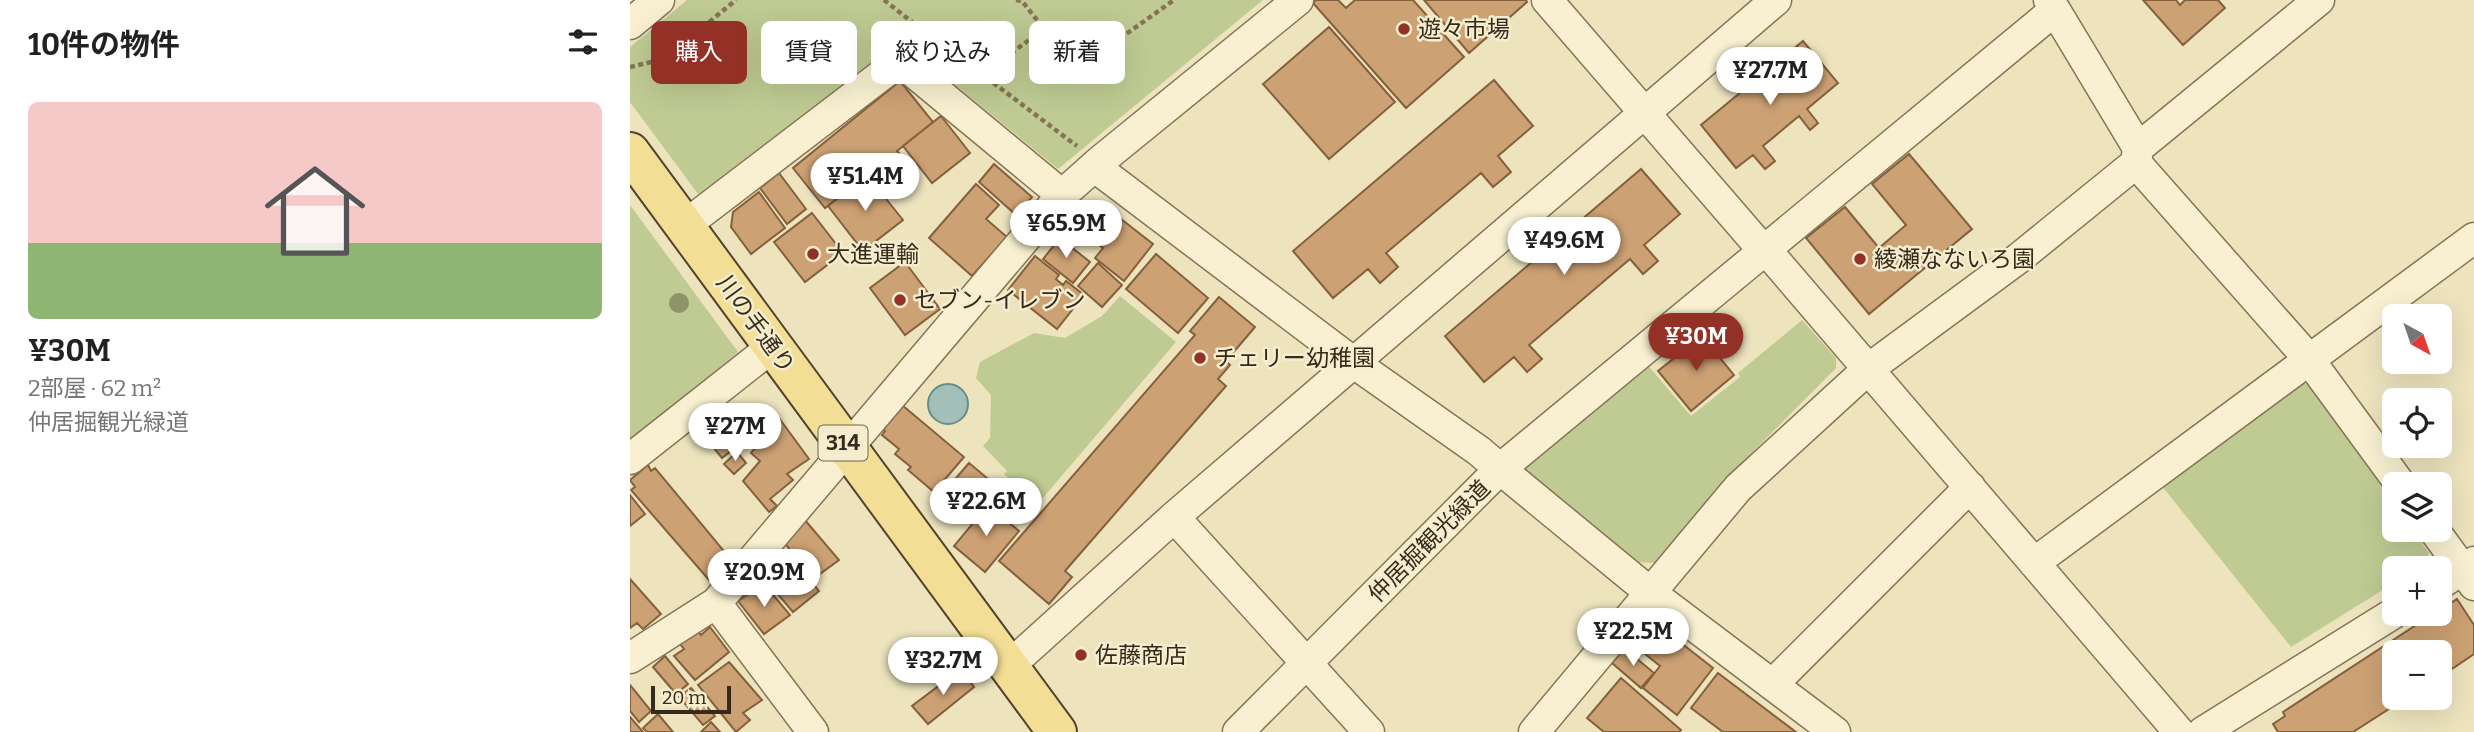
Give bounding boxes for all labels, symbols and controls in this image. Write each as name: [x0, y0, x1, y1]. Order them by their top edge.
place label: 遊々市場: [1418, 15, 1510, 43]
chip: 購入: [651, 21, 747, 84]
chip: 賃貸: [761, 21, 857, 84]
chip: 絞り込み: [871, 21, 1015, 84]
chip: 新着: [1029, 21, 1125, 84]
marker: 遊々市場: [1396, 21, 1412, 37]
icon: filters: [564, 23, 602, 61]
text: 10件の物件: [28, 27, 180, 63]
pin: ¥27.7M: [1713, 48, 1827, 107]
text: ¥27.7M: [1732, 56, 1808, 84]
icon: home: [252, 148, 378, 274]
pin: ¥51.4M: [808, 154, 922, 213]
text: ¥51.4M: [826, 162, 904, 190]
pin: ¥65.9M: [1009, 201, 1123, 260]
text: ¥65.9M: [1026, 209, 1106, 237]
pin: ¥49.6M: [1507, 218, 1621, 277]
text: ¥49.6M: [1524, 226, 1604, 254]
place label: 大進運輸: [827, 240, 919, 268]
place label: 綾瀬なないろ園: [1874, 245, 2035, 273]
marker: 大進運輸: [805, 246, 821, 262]
marker: 綾瀬なないろ園: [1852, 251, 1868, 267]
street label: 川の手通り: [711, 269, 801, 379]
place label: セブン-イレブン: [914, 286, 1086, 314]
marker: セブン-イレブン: [892, 292, 908, 308]
north arrow: [2382, 304, 2452, 374]
map controls: [2382, 304, 2452, 710]
pin: ¥30M: [1655, 314, 1737, 373]
text: ¥30M: [1664, 322, 1728, 350]
text: ¥30M: [28, 333, 111, 369]
place label: チェリー幼稚園: [1214, 344, 1375, 372]
marker: チェリー幼稚園: [1192, 350, 1208, 366]
text: 2部屋 · 62 m²: [28, 374, 161, 402]
button: locate: [2382, 388, 2452, 458]
pin: ¥27M: [694, 404, 776, 463]
text: 仲居掘観光緑道: [28, 408, 189, 436]
text: ¥27M: [704, 412, 766, 440]
road number: 314: [818, 426, 868, 460]
button: layers: [2382, 472, 2452, 542]
street label: 仲居掘観光緑道: [1362, 474, 1496, 608]
pin: ¥22.6M: [929, 478, 1043, 538]
text: ¥22.6M: [946, 487, 1026, 515]
pin: ¥20.9M: [707, 550, 821, 609]
button: +: [2382, 556, 2452, 626]
text: ¥20.9M: [723, 558, 805, 586]
pin: ¥22.5M: [1576, 608, 1690, 668]
text: ¥22.5M: [1593, 617, 1673, 645]
pin: ¥32.7M: [886, 638, 1000, 697]
button: −: [2382, 640, 2452, 710]
place label: 佐藤商店: [1095, 641, 1187, 669]
text: ¥32.7M: [904, 646, 982, 674]
marker: 佐藤商店: [1073, 647, 1089, 663]
scale bar: [651, 683, 732, 715]
text: 20 m: [662, 686, 706, 709]

